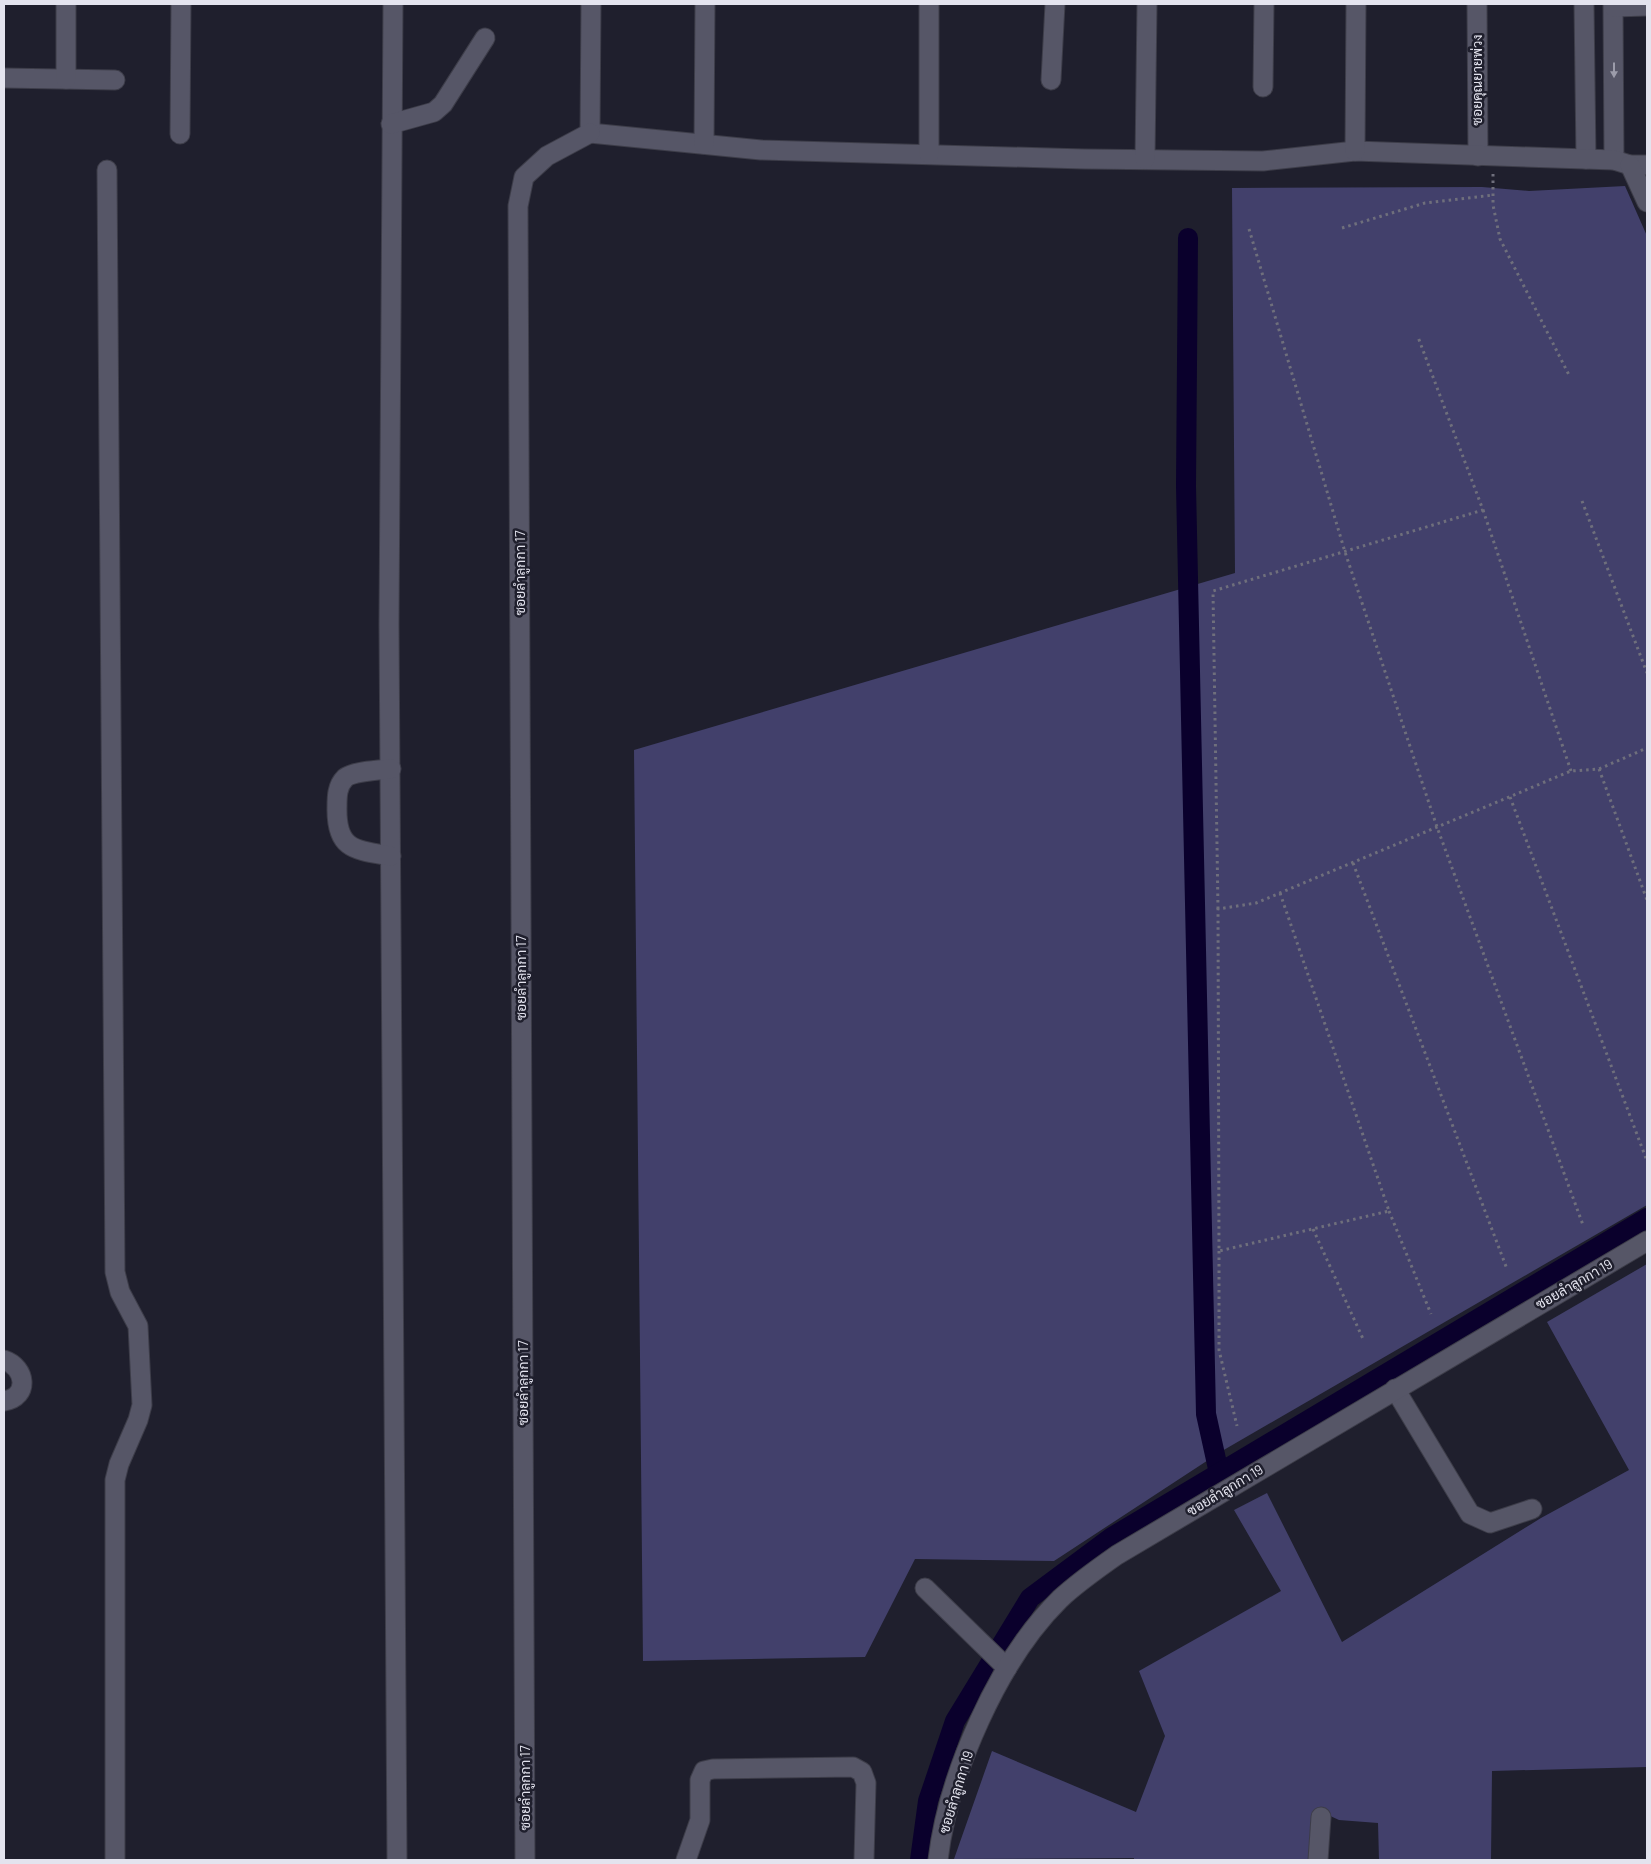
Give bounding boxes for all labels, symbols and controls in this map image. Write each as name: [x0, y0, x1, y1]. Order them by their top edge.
street label: ซอยคุณยายพ่วง: [1468, 34, 1487, 126]
one-way arrow: [1610, 62, 1618, 78]
street label: ซอยลำลูกกา 17: [511, 530, 530, 616]
street label: ซอยลำลูกกา 17: [512, 935, 531, 1021]
street label: ซอยลำลูกกา 19: [1532, 1255, 1616, 1314]
street label: ซอยลำลูกกา 17: [514, 1340, 533, 1426]
street label: ซอยลำลูกกา 19: [1184, 1460, 1267, 1521]
street label: ซอยลำลูกกา 17: [516, 1745, 535, 1831]
street label: ซอยลำลูกกา 19: [935, 1748, 978, 1836]

